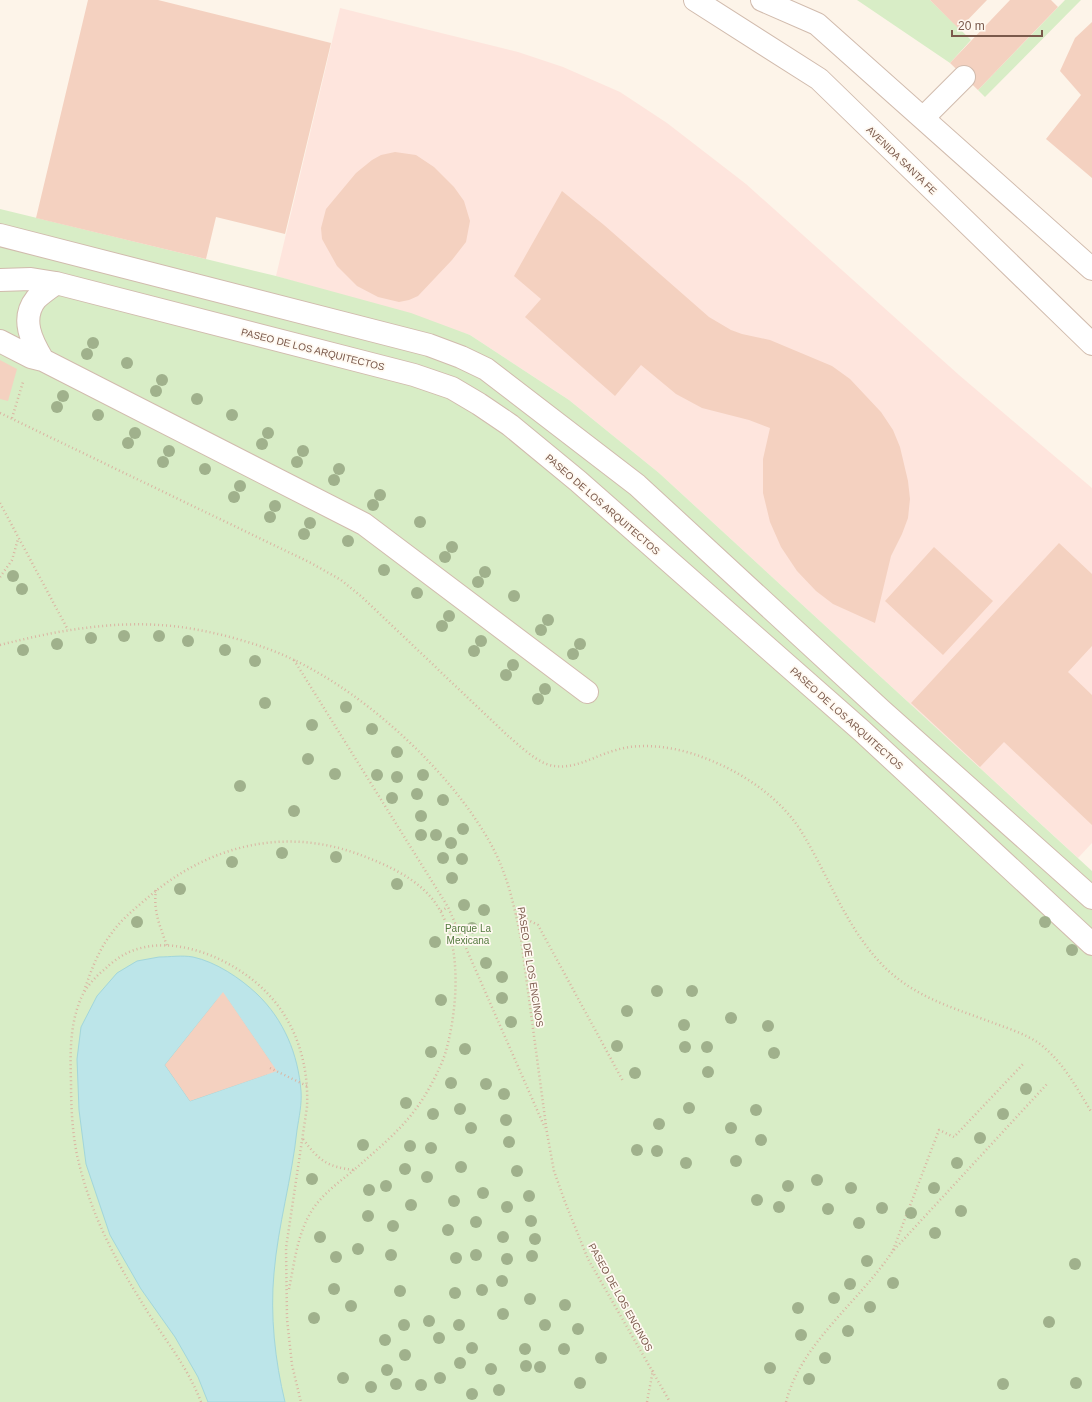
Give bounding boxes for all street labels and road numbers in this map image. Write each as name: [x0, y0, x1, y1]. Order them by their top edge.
street label: AVENIDA SANTA FE: [864, 124, 939, 197]
street label: PASEO DE LOS ARQUITECTOS: [240, 326, 386, 373]
street label: PASEO DE LOS ARQUITECTOS: [543, 452, 662, 557]
street label: PASEO DE LOS ARQUITECTOS: [788, 665, 905, 772]
street label: PASEO DE LOS ENCINOS: [516, 906, 545, 1028]
street label: PASEO DE LOS ENCINOS: [586, 1241, 655, 1353]

